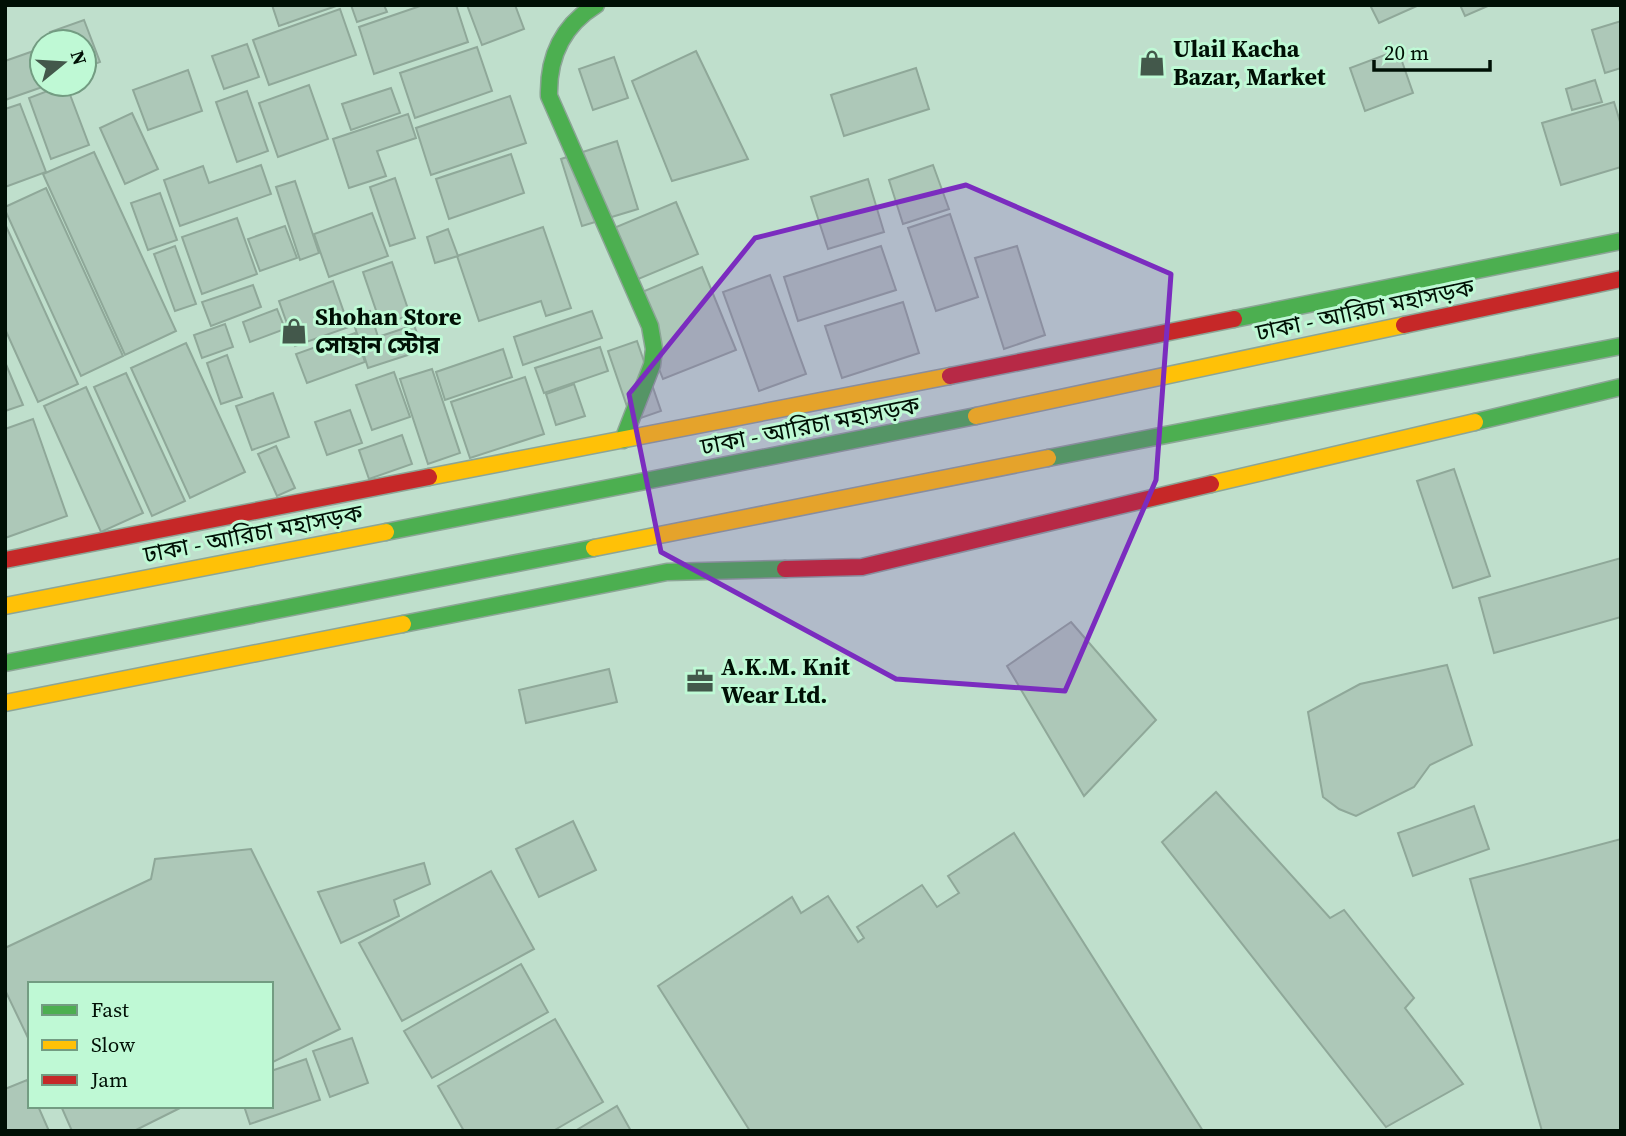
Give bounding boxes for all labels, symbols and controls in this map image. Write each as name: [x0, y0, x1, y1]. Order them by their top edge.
north arrow: [28, 28, 98, 98]
scale bar: [1374, 28, 1490, 72]
place label: Ulail Kacha Bazar, Market: [1173, 32, 1326, 93]
text: 20 m: [1384, 38, 1429, 67]
text: N: [65, 47, 94, 68]
shop icon: Ulail Kacha Bazar, Market: [1137, 48, 1167, 78]
street label: ঢাকা - আরিচা মহাসড়ক: [1252, 270, 1478, 349]
place label: Shohan Store সোহান স্টোর: [315, 300, 462, 361]
shop icon: Shohan Store সোহান স্টোর: [279, 316, 309, 346]
street label: ঢাকা - আরিচা মহাসড়ক: [697, 388, 923, 463]
street label: ঢাকা - আরিচা মহাসড়ক: [140, 496, 366, 571]
place label: A.K.M. Knit Wear Ltd.: [721, 650, 850, 711]
office icon: A.K.M. Knit Wear Ltd.: [685, 666, 715, 696]
legend: [28, 982, 273, 1108]
text: Fast: [91, 995, 129, 1024]
text: Slow: [91, 1030, 135, 1059]
text: Jam: [90, 1065, 128, 1094]

